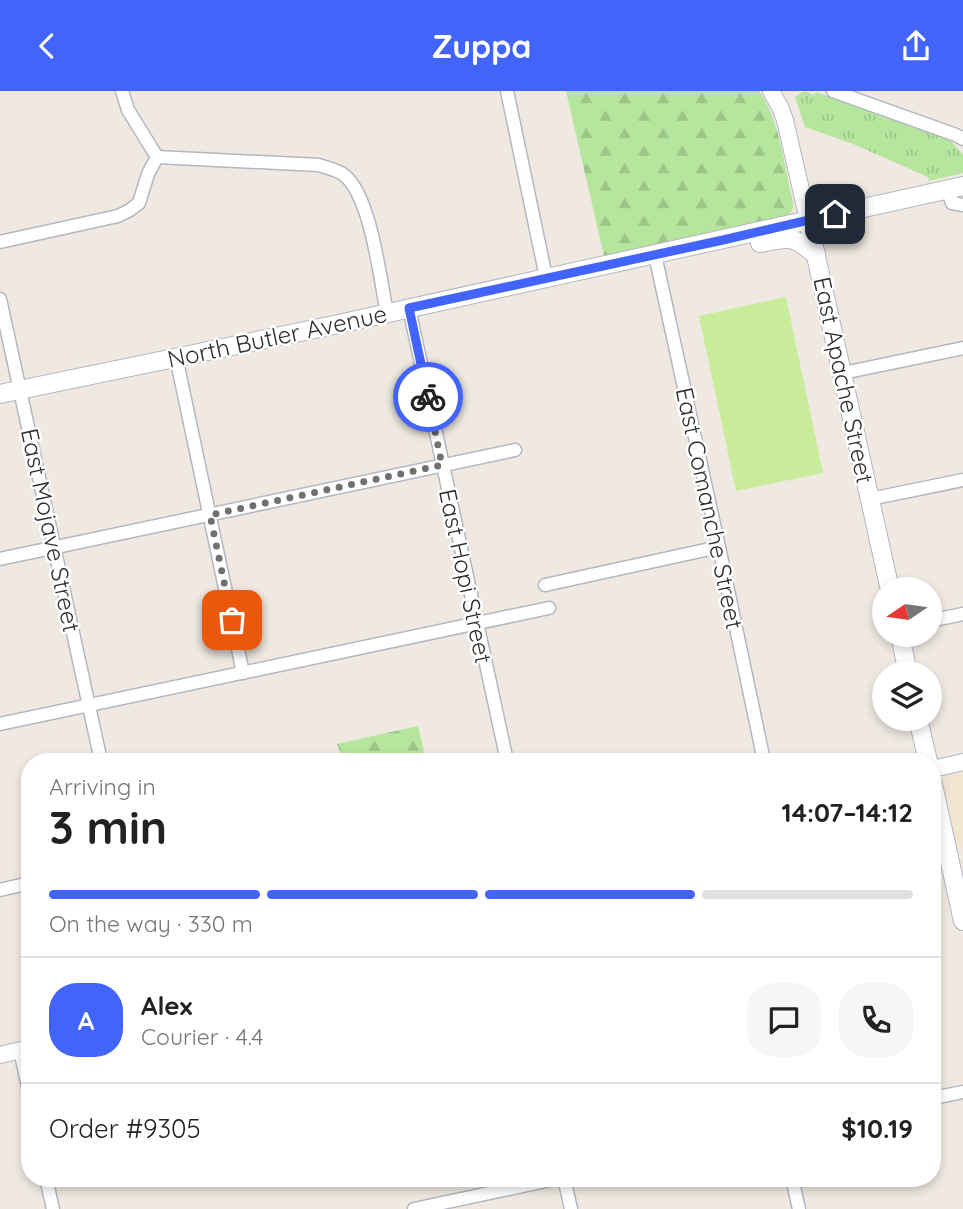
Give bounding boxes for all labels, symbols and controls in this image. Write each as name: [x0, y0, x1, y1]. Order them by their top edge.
text: Zuppa: [432, 26, 531, 66]
icon: back: [28, 27, 66, 65]
icon: share: [897, 27, 935, 65]
pin: [805, 184, 865, 244]
icon: home: [816, 195, 854, 233]
street label: East Apache Street: [807, 274, 881, 486]
street label: North Butler Avenue: [164, 298, 390, 374]
courier: [393, 362, 463, 432]
icon: bike: [409, 378, 447, 416]
street label: East Comanche Street: [670, 384, 750, 632]
street label: East Mojave Street: [15, 425, 87, 635]
street label: East Hopi Street: [433, 486, 499, 666]
north arrow: [872, 577, 942, 647]
map controls: [872, 577, 942, 731]
pin: [202, 590, 262, 650]
icon: bag: [213, 601, 251, 639]
button: layers: [872, 661, 942, 731]
text: Arriving in: [49, 772, 156, 801]
text: 14:07–14:12: [782, 796, 913, 829]
text: 3 min: [49, 798, 167, 856]
text: On the way · 330 m: [49, 909, 253, 938]
button: chat: [747, 983, 821, 1057]
button: phone: [839, 983, 913, 1057]
text: Alex: [141, 989, 192, 1022]
text: A: [78, 1004, 94, 1037]
text: Courier · 4.4: [141, 1022, 263, 1051]
text: Order #9305: [49, 1112, 201, 1145]
text: $10.19: [841, 1112, 913, 1145]

